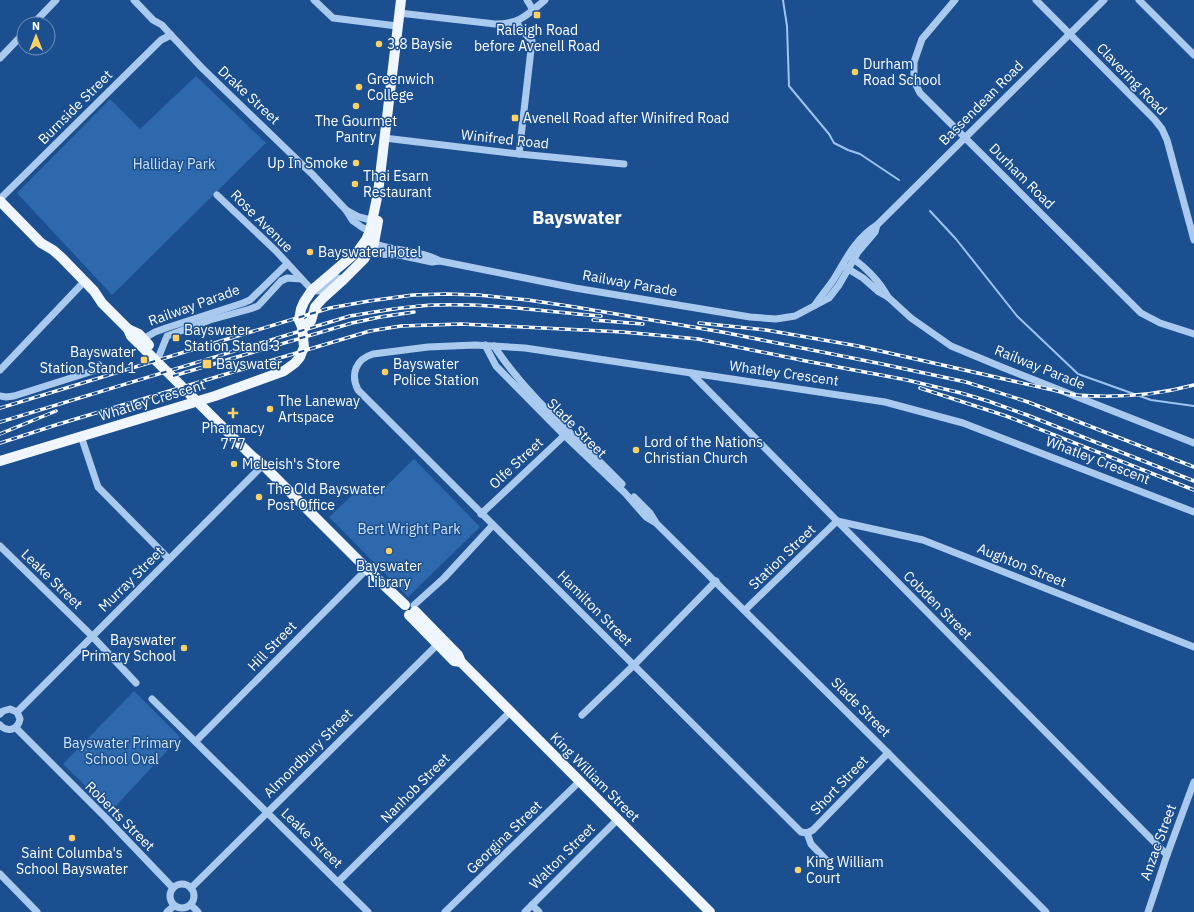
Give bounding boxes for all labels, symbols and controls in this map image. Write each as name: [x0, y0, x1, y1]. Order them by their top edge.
marker: Raleigh Road before Avenell Road: [532, 10, 542, 20]
north arrow: [16, 16, 56, 56]
text: N: [32, 19, 40, 33]
place label: Raleigh Road before Avenell Road: [474, 21, 600, 55]
place label: 3.8 Baysie: [387, 35, 453, 53]
marker: 3.8 Baysie: [374, 39, 384, 49]
street label: Clavering Road: [1093, 39, 1171, 119]
place label: Durham Road School: [863, 55, 941, 89]
street label: Bassendean Road: [935, 57, 1027, 149]
street label: Drake Street: [214, 62, 284, 128]
street label: Burnside Street: [34, 66, 116, 148]
marker: Durham Road School: [850, 67, 860, 77]
place label: Greenwich College: [367, 70, 434, 104]
marker: Greenwich College: [354, 82, 364, 92]
marker: The Gourmet Pantry: [351, 101, 361, 111]
place label: Avenell Road after Winifred Road: [523, 109, 729, 127]
place label: The Gourmet Pantry: [315, 112, 397, 146]
marker: Avenell Road after Winifred Road: [510, 113, 520, 123]
street label: Winifred Road: [460, 125, 550, 153]
street label: Durham Road: [985, 139, 1059, 213]
place label: Up In Smoke: [267, 154, 348, 172]
park label: Halliday Park: [133, 155, 216, 173]
marker: Up In Smoke: [351, 158, 361, 168]
place label: Thai Esarn Restaurant: [363, 167, 432, 201]
marker: Thai Esarn Restaurant: [350, 179, 360, 189]
street label: Rose Avenue: [227, 186, 297, 256]
district label: Bayswater: [532, 206, 622, 229]
place label: Bayswater Hotel: [318, 243, 422, 261]
marker: Bayswater Hotel: [305, 247, 315, 257]
street label: Railway Parade: [581, 266, 679, 300]
street label: Railway Parade: [146, 280, 242, 330]
place label: Bayswater Station Stand 3: [184, 321, 280, 355]
marker: Bayswater Station Stand 3: [171, 333, 181, 343]
street label: Railway Parade: [992, 341, 1088, 393]
place label: Bayswater Station Stand 1: [40, 343, 136, 377]
marker: Bayswater Station Stand 1: [139, 355, 149, 365]
place label: Bayswater: [216, 355, 282, 373]
place label: Bayswater Police Station: [393, 355, 479, 389]
street label: Whatley Crescent: [728, 356, 840, 390]
marker: Bayswater: [201, 358, 213, 370]
marker: Bayswater Police Station: [380, 367, 390, 377]
street label: Whatley Crescent: [97, 375, 207, 425]
place label: The Laneway Artspace: [278, 392, 360, 426]
street label: Slade Street: [543, 394, 611, 462]
marker: The Laneway Artspace: [265, 404, 275, 414]
marker: Pharmacy 777: [228, 408, 238, 418]
place label: Pharmacy 777: [202, 419, 264, 453]
street label: Whatley Crescent: [1043, 432, 1153, 488]
street label: Olfe Street: [485, 433, 547, 493]
place label: Lord of the Nations Christian Church: [644, 433, 763, 467]
marker: Lord of the Nations Christian Church: [631, 445, 641, 455]
place label: McLeish's Store: [242, 455, 340, 473]
marker: McLeish's Store: [229, 459, 239, 469]
place label: The Old Bayswater Post Office: [267, 480, 385, 514]
marker: The Old Bayswater Post Office: [254, 492, 264, 502]
park label: Bert Wright Park: [357, 520, 461, 538]
street label: Station Street: [745, 520, 819, 593]
street label: Aughton Street: [975, 539, 1069, 591]
street label: Murray Street: [94, 542, 168, 616]
street label: Leake Street: [17, 545, 87, 613]
marker: Bayswater Library: [384, 546, 394, 556]
place label: Bayswater Library: [356, 557, 422, 591]
street label: Hamilton Street: [554, 567, 636, 649]
street label: Cobden Street: [900, 567, 976, 643]
street label: Hill Street: [244, 617, 300, 675]
place label: Bayswater Primary School: [81, 631, 176, 665]
marker: Bayswater Primary School: [179, 643, 189, 653]
street label: Slade Street: [827, 673, 895, 741]
street label: Almondbury Street: [260, 705, 356, 801]
street label: King William Street: [546, 728, 644, 826]
park label: Bayswater Primary School Oval: [63, 734, 181, 768]
street label: Nanhob Street: [376, 749, 454, 827]
street label: Short Street: [806, 751, 872, 818]
street label: Roberts Street: [81, 777, 159, 855]
street label: Georgina Street: [462, 796, 546, 878]
street label: Anzac Street: [1136, 801, 1180, 883]
street label: Leake Street: [277, 804, 347, 872]
street label: Walton Street: [525, 819, 599, 893]
marker: Saint Columba's School Bayswater: [67, 833, 77, 843]
place label: Saint Columba's School Bayswater: [16, 844, 128, 878]
place label: King William Court: [806, 853, 884, 887]
marker: King William Court: [793, 865, 803, 875]

